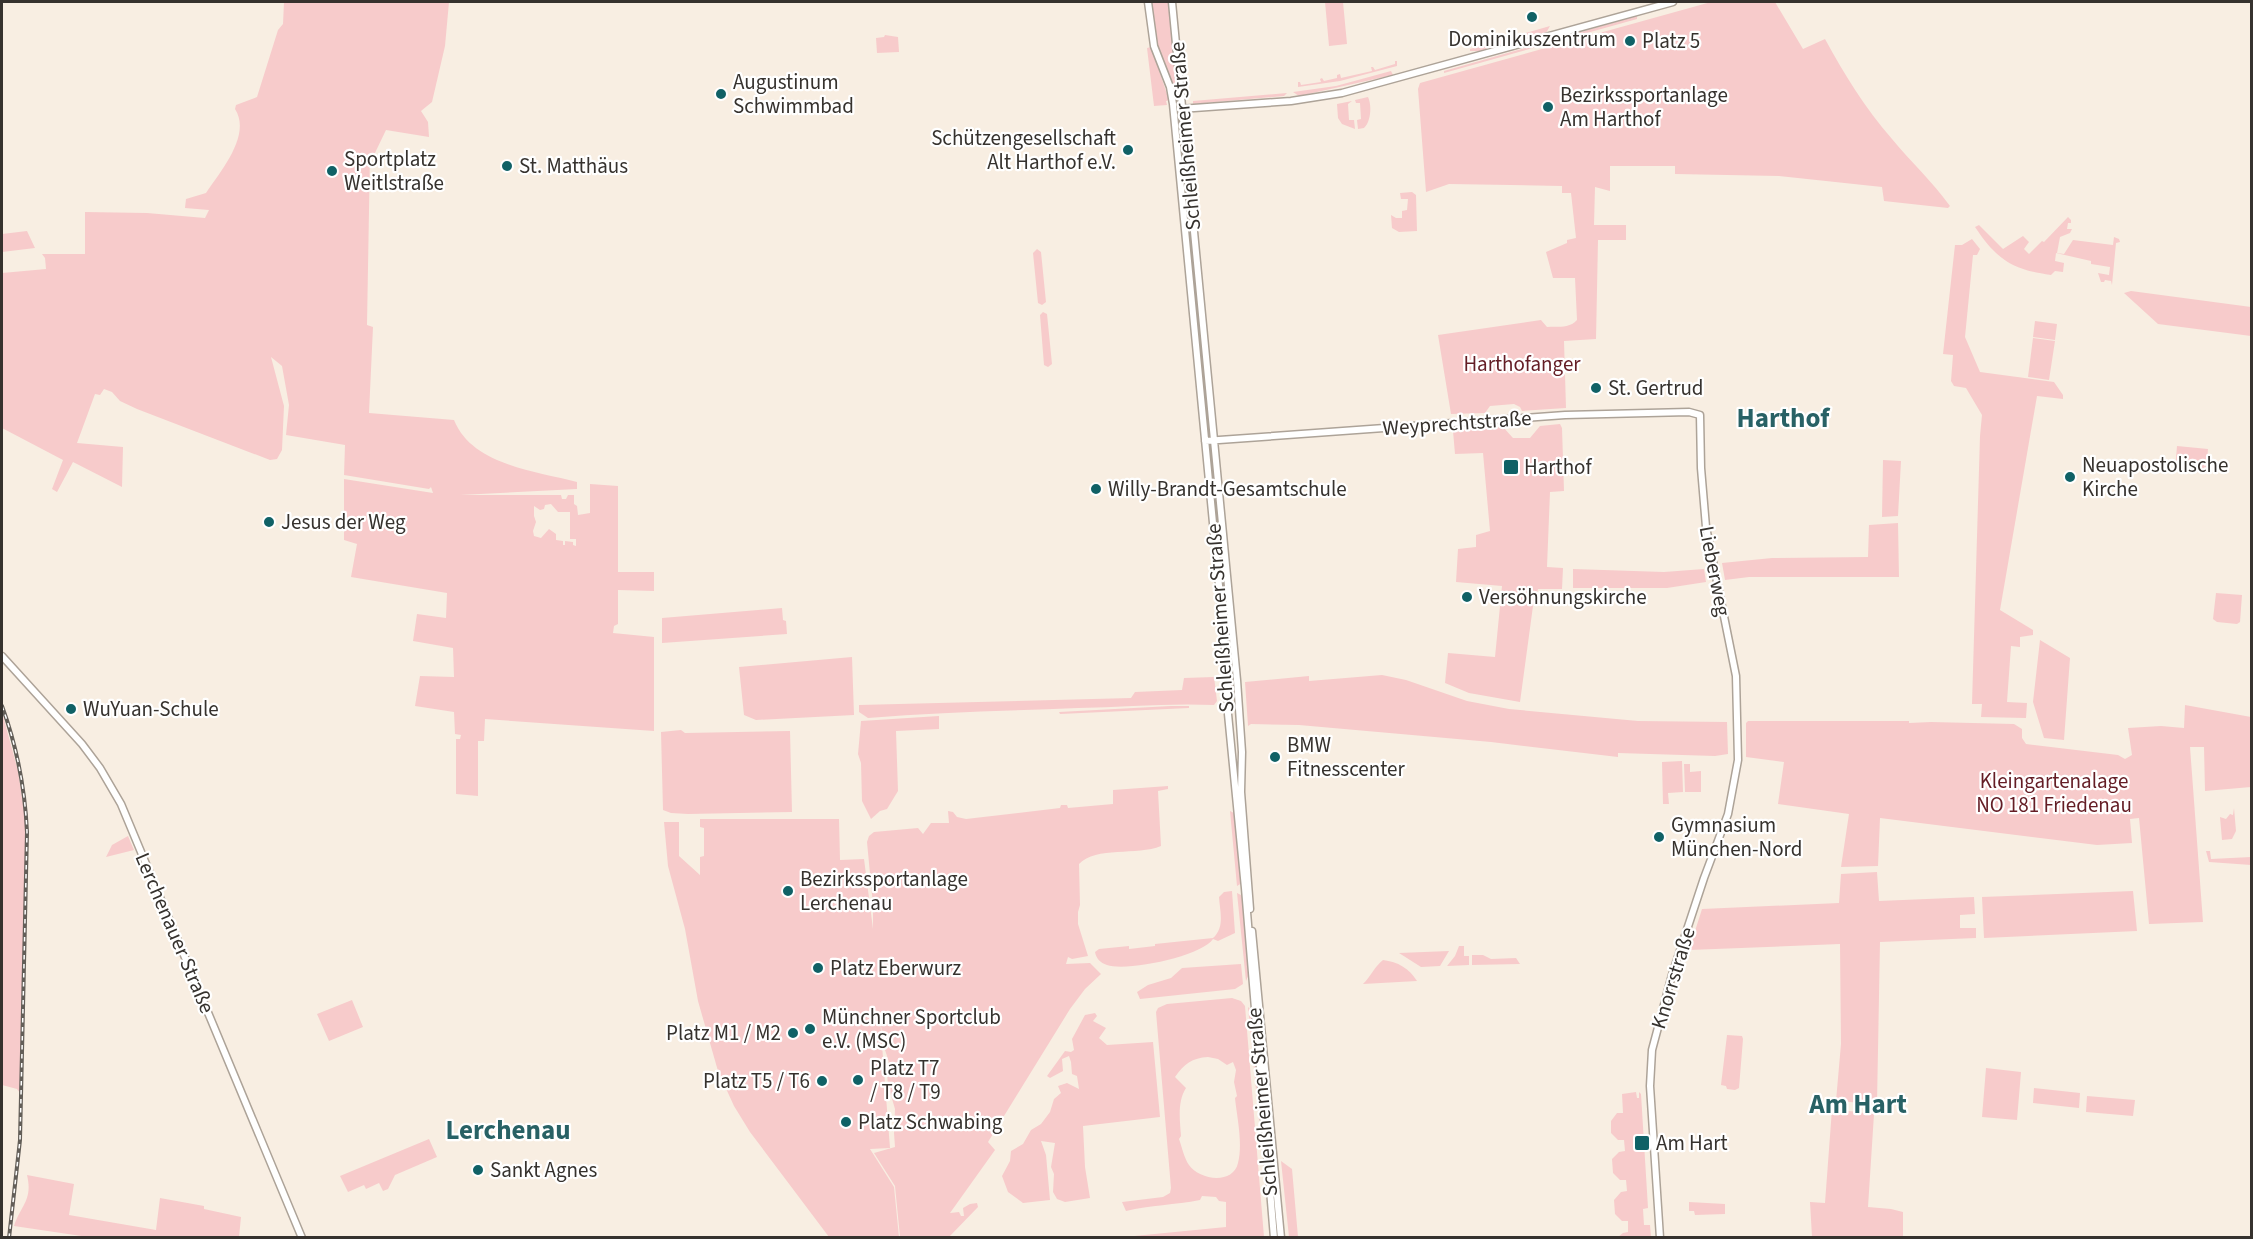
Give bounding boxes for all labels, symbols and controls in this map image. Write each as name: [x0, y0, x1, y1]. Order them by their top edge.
marker: Dominikuszentrum: [1525, 10, 1539, 24]
place label: Dominikuszentrum: [1448, 24, 1616, 54]
place label: Platz 5: [1642, 26, 1700, 56]
marker: Platz 5: [1623, 34, 1637, 48]
street label: Schleißheimer Straße: [1162, 40, 1208, 232]
place label: Augustinum Schwimmbad: [733, 67, 854, 121]
place label: Bezirkssportanlage Am Harthof: [1560, 80, 1728, 134]
marker: Augustinum Schwimmbad: [714, 87, 728, 101]
marker: Bezirkssportanlage Am Harthof: [1541, 100, 1555, 114]
place label: Schützengesellschaft Alt Harthof e.V.: [931, 123, 1117, 177]
marker: Schützengesellschaft Alt Harthof e.V.: [1121, 143, 1135, 157]
place label: Sportplatz Weitlstraße: [344, 144, 444, 198]
place label: St. Matthäus: [519, 151, 628, 181]
marker: St. Matthäus: [500, 159, 514, 173]
marker: Sportplatz Weitlstraße: [325, 164, 339, 178]
park label: Harthofanger: [1463, 349, 1581, 379]
place label: St. Gertrud: [1608, 373, 1704, 403]
marker: St. Gertrud: [1589, 381, 1603, 395]
district label: Harthof: [1737, 399, 1831, 438]
street label: Weyprechtstraße: [1382, 403, 1532, 443]
place label: Neuapostolische Kirche: [2082, 450, 2228, 504]
place label: Harthof: [1524, 452, 1592, 482]
marker: Harthof: [1502, 458, 1520, 476]
marker: Neuapostolische Kirche: [2063, 470, 2077, 484]
place label: Willy-Brandt-Gesamtschule: [1108, 474, 1347, 504]
marker: Willy-Brandt-Gesamtschule: [1089, 482, 1103, 496]
place label: Jesus der Weg: [281, 507, 406, 537]
marker: Jesus der Weg: [262, 515, 276, 529]
street label: Schleißheimer Straße: [1198, 523, 1242, 713]
street label: Lieberweg: [1692, 523, 1739, 619]
place label: Versöhnungskirche: [1479, 582, 1647, 612]
marker: Versöhnungskirche: [1460, 590, 1474, 604]
place label: WuYuan-Schule: [83, 694, 219, 724]
marker: WuYuan-Schule: [64, 702, 78, 716]
place label: BMW Fitnesscenter: [1287, 730, 1405, 784]
marker: BMW Fitnesscenter: [1268, 750, 1282, 764]
park label: Kleingartenalage NO 181 Friedenau: [1976, 766, 2132, 820]
place label: Gymnasium München-Nord: [1671, 810, 1802, 864]
marker: Gymnasium München-Nord: [1652, 830, 1666, 844]
street label: Lerchenauer Straße: [128, 848, 222, 1018]
place label: Bezirkssportanlage Lerchenau: [800, 864, 968, 918]
marker: Bezirkssportanlage Lerchenau: [781, 884, 795, 898]
street label: Knorrstraße: [1643, 923, 1703, 1033]
place label: Platz Eberwurz: [830, 953, 961, 983]
marker: Platz Eberwurz: [811, 961, 825, 975]
place label: Münchner Sportclub e.V. (MSC): [822, 1002, 1001, 1056]
street label: Schleißheimer Straße: [1239, 1006, 1285, 1198]
place label: Platz M1 / M2: [666, 1018, 781, 1048]
marker: Münchner Sportclub e.V. (MSC): [803, 1022, 817, 1036]
marker: Platz M1 / M2: [786, 1026, 800, 1040]
place label: Platz T7 / T8 / T9: [870, 1053, 941, 1107]
place label: Platz T5 / T6: [703, 1066, 810, 1096]
marker: Platz T7 / T8 / T9: [851, 1073, 865, 1087]
marker: Platz T5 / T6: [815, 1074, 829, 1088]
district label: Am Hart: [1808, 1085, 1907, 1124]
place label: Platz Schwabing: [858, 1107, 1003, 1137]
district label: Lerchenau: [445, 1111, 571, 1150]
marker: Platz Schwabing: [839, 1115, 853, 1129]
place label: Am Hart: [1656, 1128, 1728, 1158]
marker: Am Hart: [1633, 1134, 1651, 1152]
place label: Sankt Agnes: [490, 1155, 597, 1185]
marker: Sankt Agnes: [471, 1163, 485, 1177]

